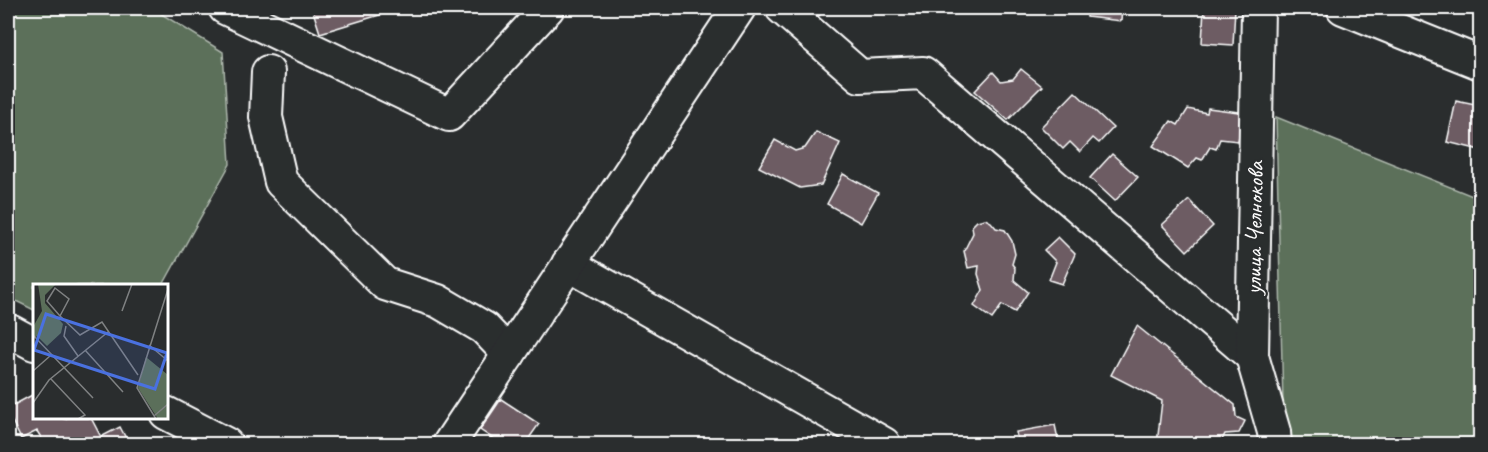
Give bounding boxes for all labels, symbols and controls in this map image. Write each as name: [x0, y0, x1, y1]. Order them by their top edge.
street label: улица Челнокова: [1238, 160, 1270, 297]
inset map: [33, 284, 168, 419]

